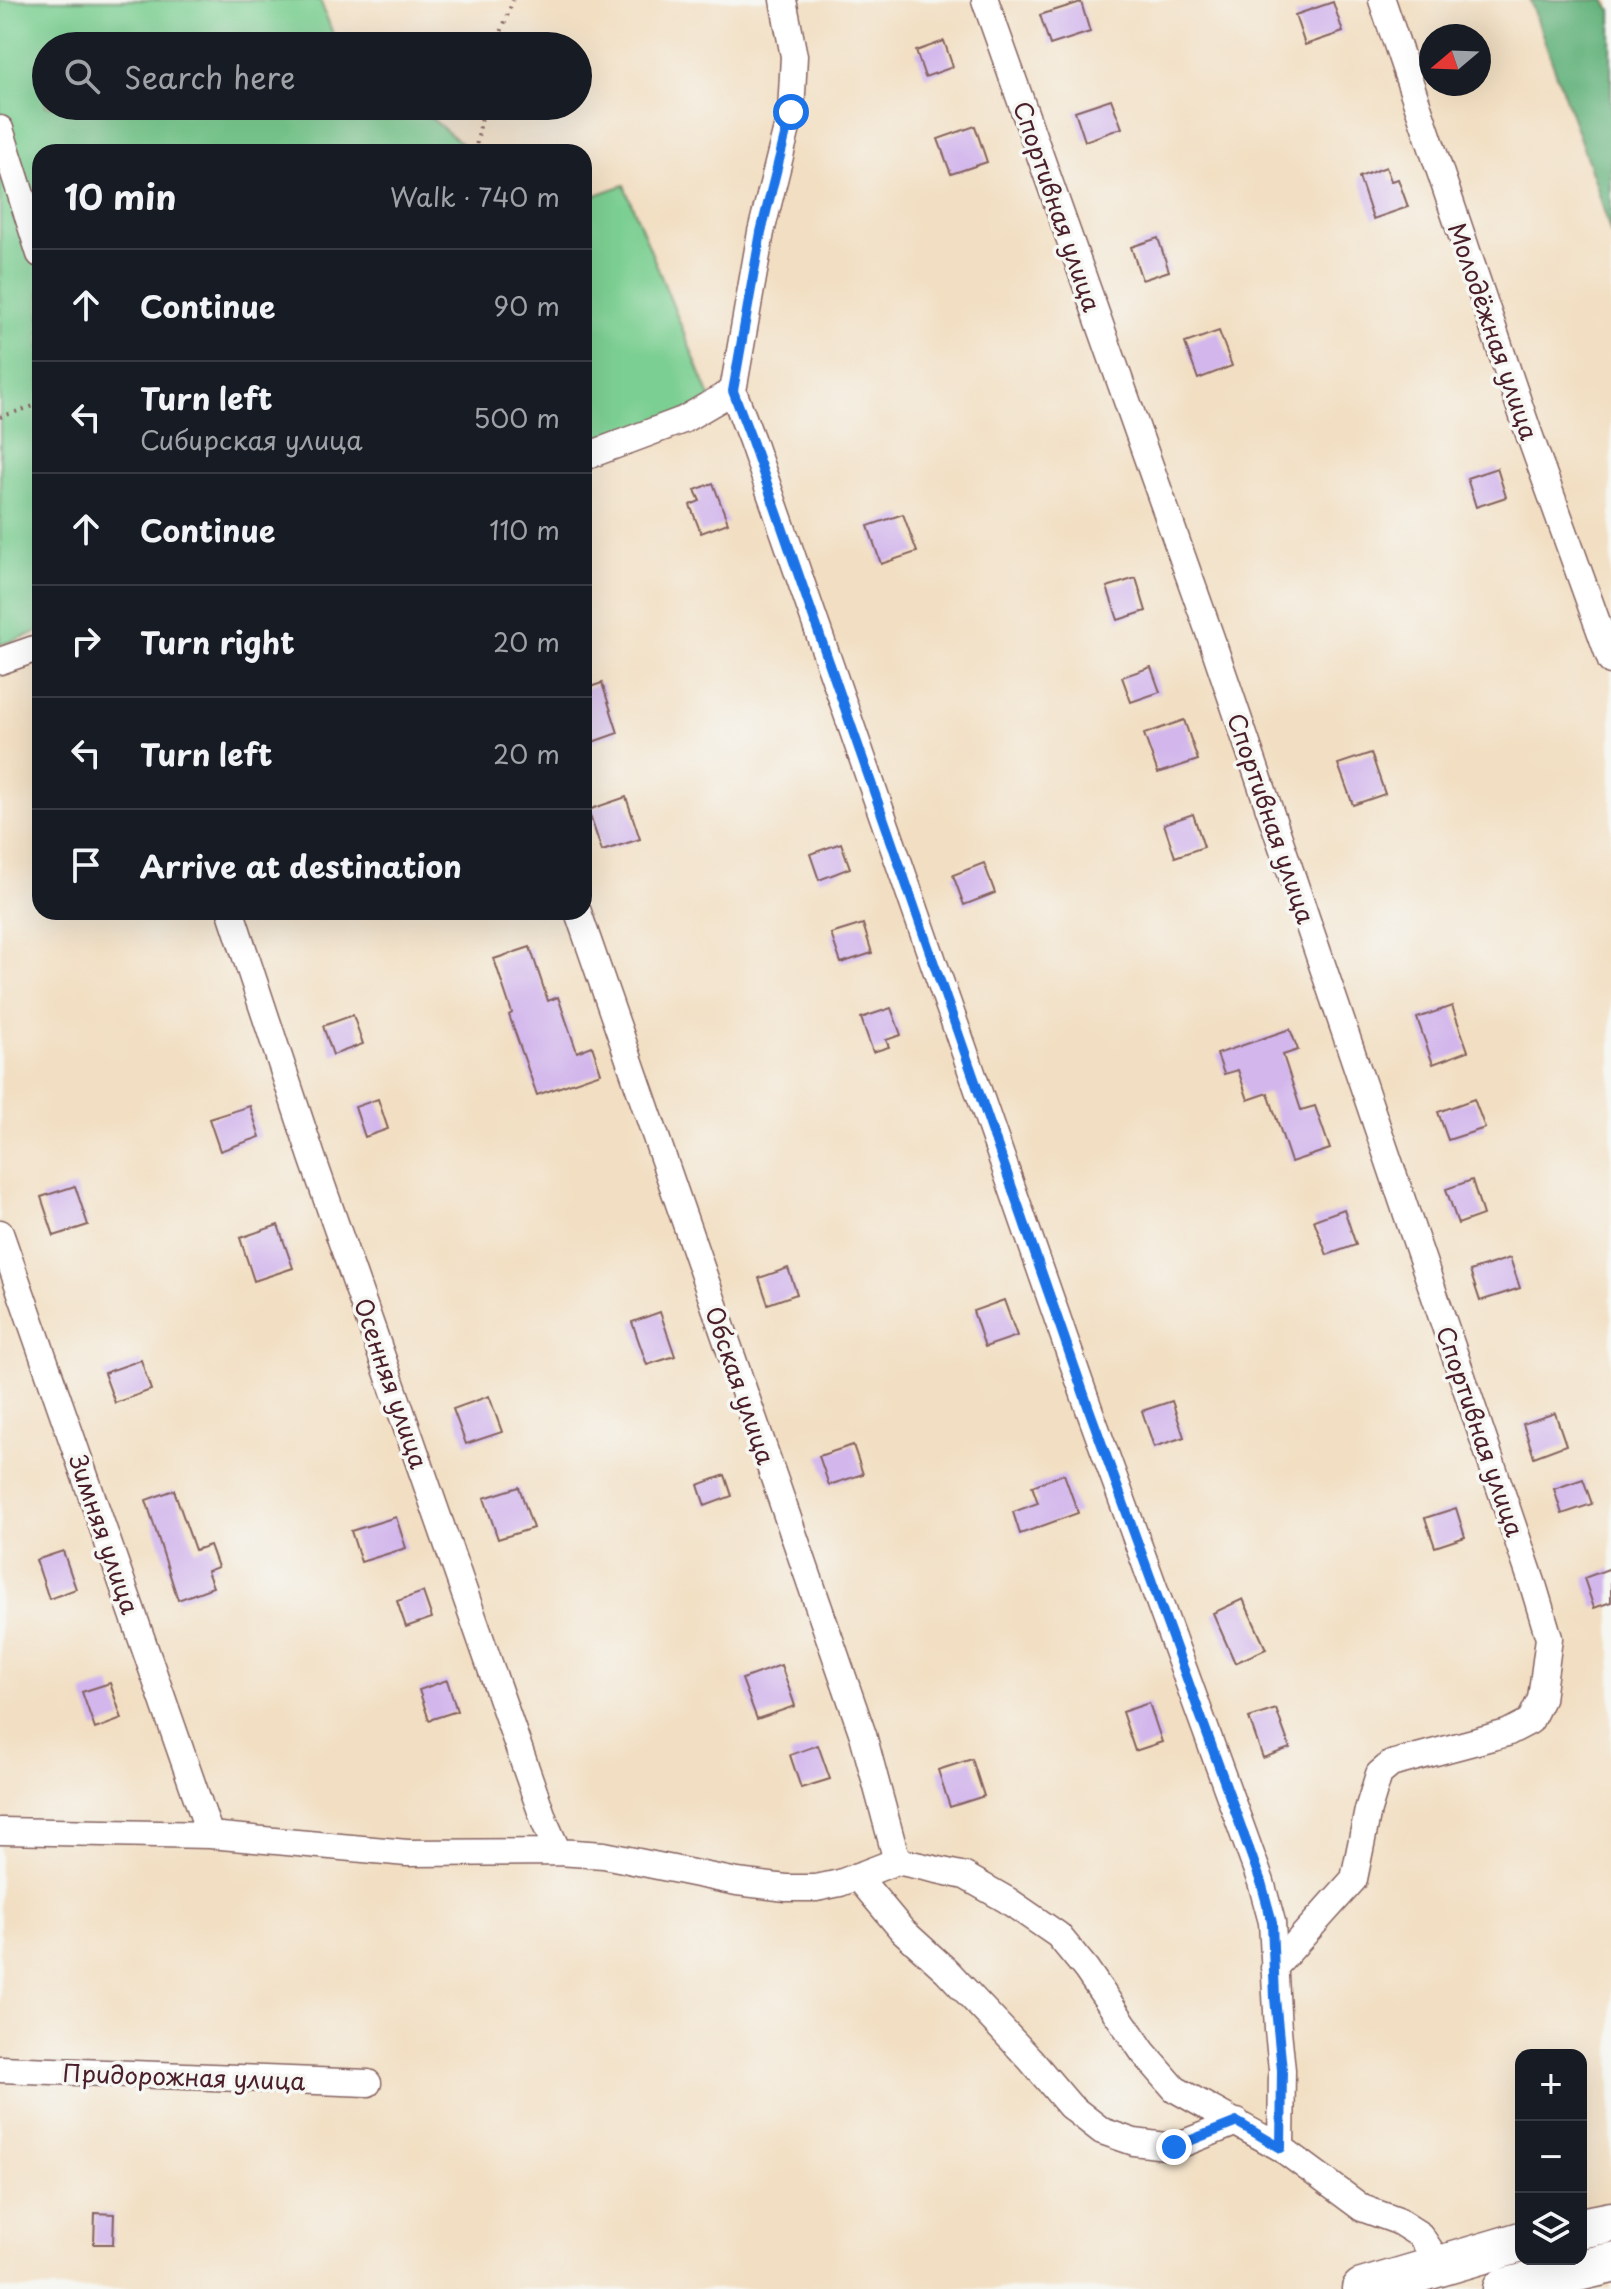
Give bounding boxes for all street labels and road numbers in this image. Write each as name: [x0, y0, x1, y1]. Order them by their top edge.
street label: Спортивная улица: [1005, 96, 1111, 316]
street label: Молодёжная улица: [1440, 218, 1548, 444]
street label: Спортивная улица: [1219, 708, 1325, 928]
street label: Осенняя улица: [346, 1293, 438, 1473]
street label: Обская улица: [697, 1301, 785, 1469]
street label: Спортивная улица: [1428, 1321, 1534, 1541]
street label: Зимняя улица: [61, 1449, 149, 1619]
street label: Придорожная улица: [62, 2054, 306, 2098]

